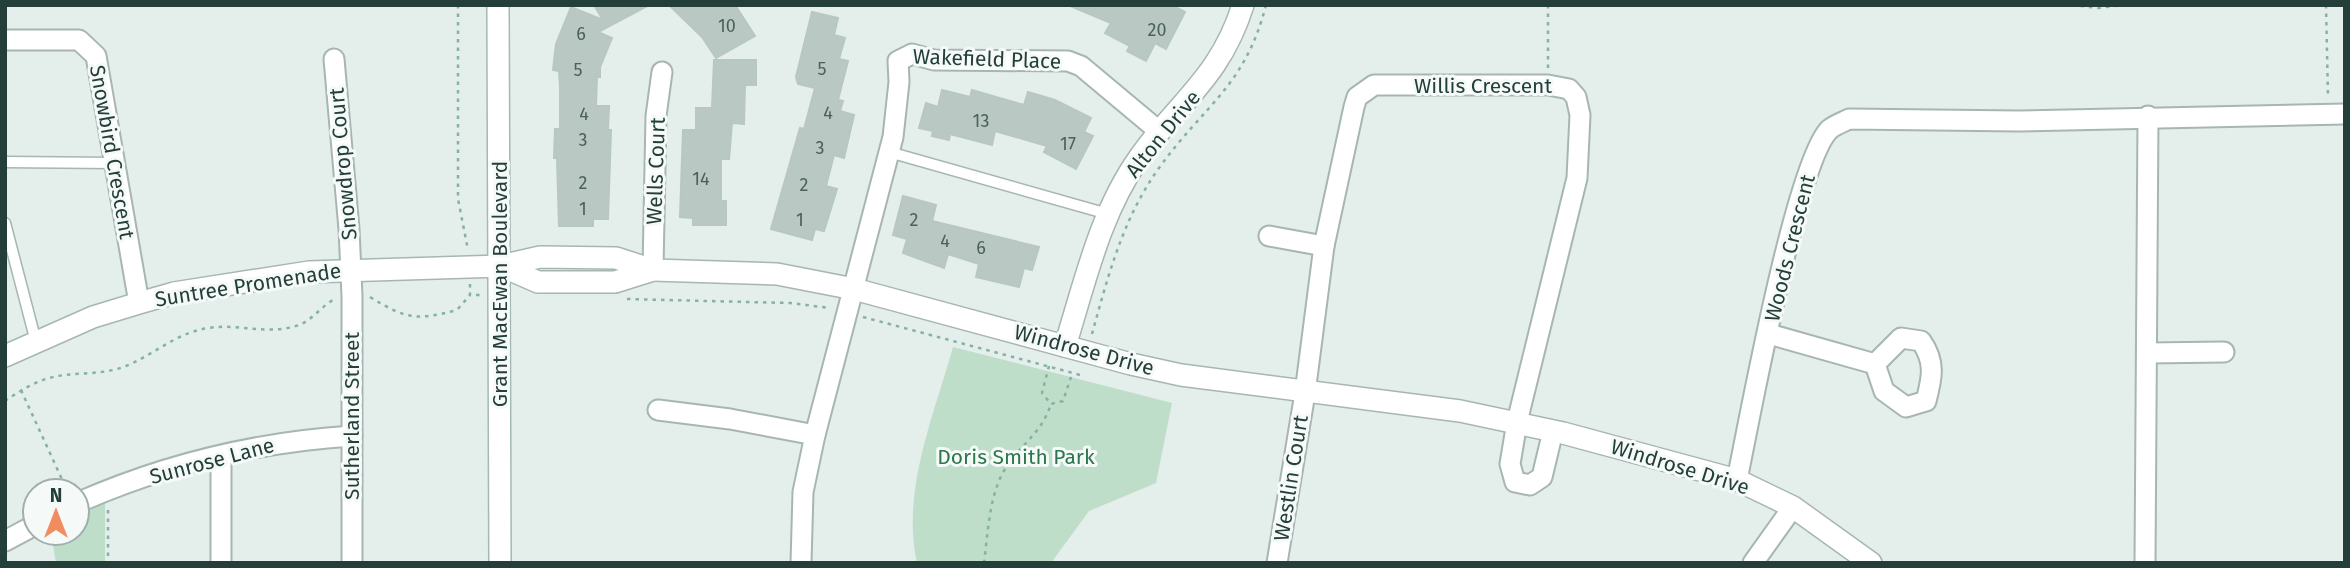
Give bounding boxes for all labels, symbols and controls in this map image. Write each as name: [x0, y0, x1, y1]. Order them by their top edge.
house number: 10: [718, 15, 736, 37]
house number: 20: [1148, 19, 1166, 41]
house number: 6: [576, 23, 586, 45]
street label: Wakefield Place: [912, 43, 1062, 75]
house number: 5: [817, 58, 827, 80]
house number: 5: [573, 59, 583, 81]
street label: Snowbird Crescent: [84, 63, 140, 241]
street label: Willis Crescent: [1414, 73, 1552, 99]
street label: Alton Drive: [1120, 85, 1206, 183]
street label: Snowdrop Court: [323, 86, 363, 241]
house number: 4: [823, 102, 833, 124]
house number: 4: [579, 103, 589, 125]
house number: 13: [973, 110, 989, 132]
street label: Wells Court: [641, 116, 671, 225]
house number: 3: [579, 129, 587, 151]
house number: 17: [1060, 133, 1076, 155]
house number: 3: [816, 137, 824, 159]
street label: Grant MacEwan Boulevard: [487, 161, 513, 407]
house number: 14: [692, 168, 710, 190]
street label: Woods Crescent: [1759, 171, 1821, 324]
house number: 2: [579, 172, 588, 194]
house number: 2: [800, 174, 809, 196]
house number: 1: [579, 198, 587, 220]
house number: 1: [796, 209, 804, 231]
house number: 2: [910, 209, 919, 231]
house number: 4: [940, 230, 950, 252]
house number: 6: [976, 237, 986, 259]
street label: Suntree Promenade: [153, 257, 343, 313]
street label: Windrose Drive: [1011, 319, 1157, 381]
street label: Sutherland Street: [339, 332, 365, 500]
street label: Westlin Court: [1268, 413, 1314, 543]
street label: Sunrose Lane: [147, 432, 277, 490]
street label: Windrose Drive: [1607, 434, 1753, 500]
park label: Doris Smith Park: [937, 444, 1095, 470]
north arrow: [21, 477, 91, 547]
text: N: [50, 484, 62, 507]

